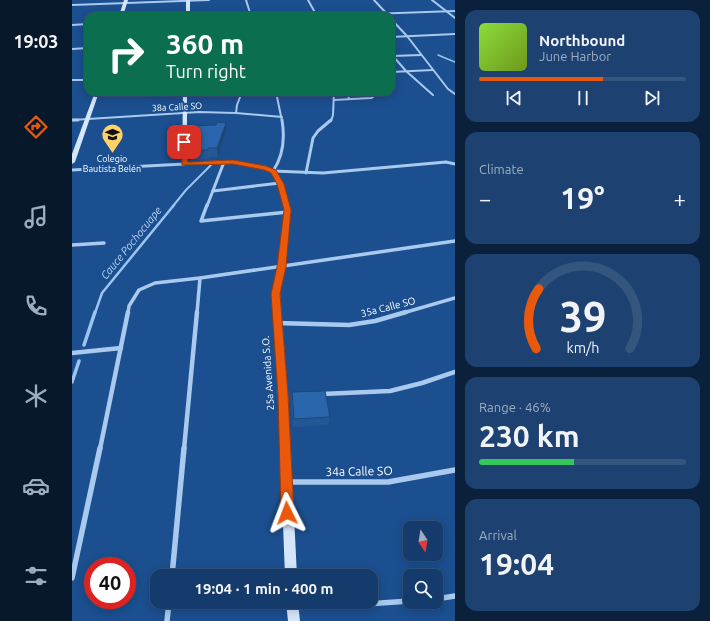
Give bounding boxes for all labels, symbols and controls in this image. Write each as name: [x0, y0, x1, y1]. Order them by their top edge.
icon: right: [100, 28, 152, 80]
text: 360 m: [166, 28, 244, 59]
text: 19:03: [13, 31, 59, 51]
text: Northbound: [539, 32, 625, 49]
text: June Harbor: [539, 49, 611, 63]
text: Turn right: [166, 61, 246, 81]
icon: previous: [503, 87, 525, 109]
icon: pause: [572, 87, 594, 109]
icon: next: [641, 87, 663, 109]
street label: 38a Calle SO: [152, 101, 202, 113]
icon: directions: [22, 113, 50, 141]
school or university icon: Colegio Bautista Belén: [99, 121, 125, 154]
pin: [167, 125, 201, 159]
icon: arrive: [173, 131, 195, 153]
place label: Colegio Bautista Belén: [83, 154, 141, 174]
text: Climate: [479, 162, 524, 176]
text: 19°: [560, 181, 605, 215]
text: −: [479, 186, 491, 211]
text: +: [674, 186, 686, 211]
icon: music: [22, 203, 50, 231]
water label: Cauce Pochocuape: [98, 204, 164, 282]
icon: phone: [22, 292, 50, 320]
text: 39: [559, 292, 606, 339]
street label: 35a Calle SO: [359, 295, 417, 319]
street label: 25a Avenida S.O.: [260, 335, 276, 411]
text: km/h: [566, 339, 599, 355]
icon: climate: [22, 382, 50, 410]
text: Range · 46%: [479, 400, 551, 414]
text: 230 km: [479, 419, 580, 453]
street label: 34a Calle SO: [325, 464, 393, 478]
icon: car: [22, 472, 50, 500]
position arrow: [266, 492, 308, 534]
north arrow: [403, 521, 443, 561]
map controls: [403, 521, 443, 609]
text: Arrival: [479, 528, 517, 542]
text: 19:04: [479, 547, 554, 581]
speed limit sign: 40: [84, 557, 136, 609]
icon: filters: [22, 562, 50, 590]
button: search: [403, 569, 443, 609]
text: 19:04 · 1 min · 400 m: [195, 580, 333, 597]

